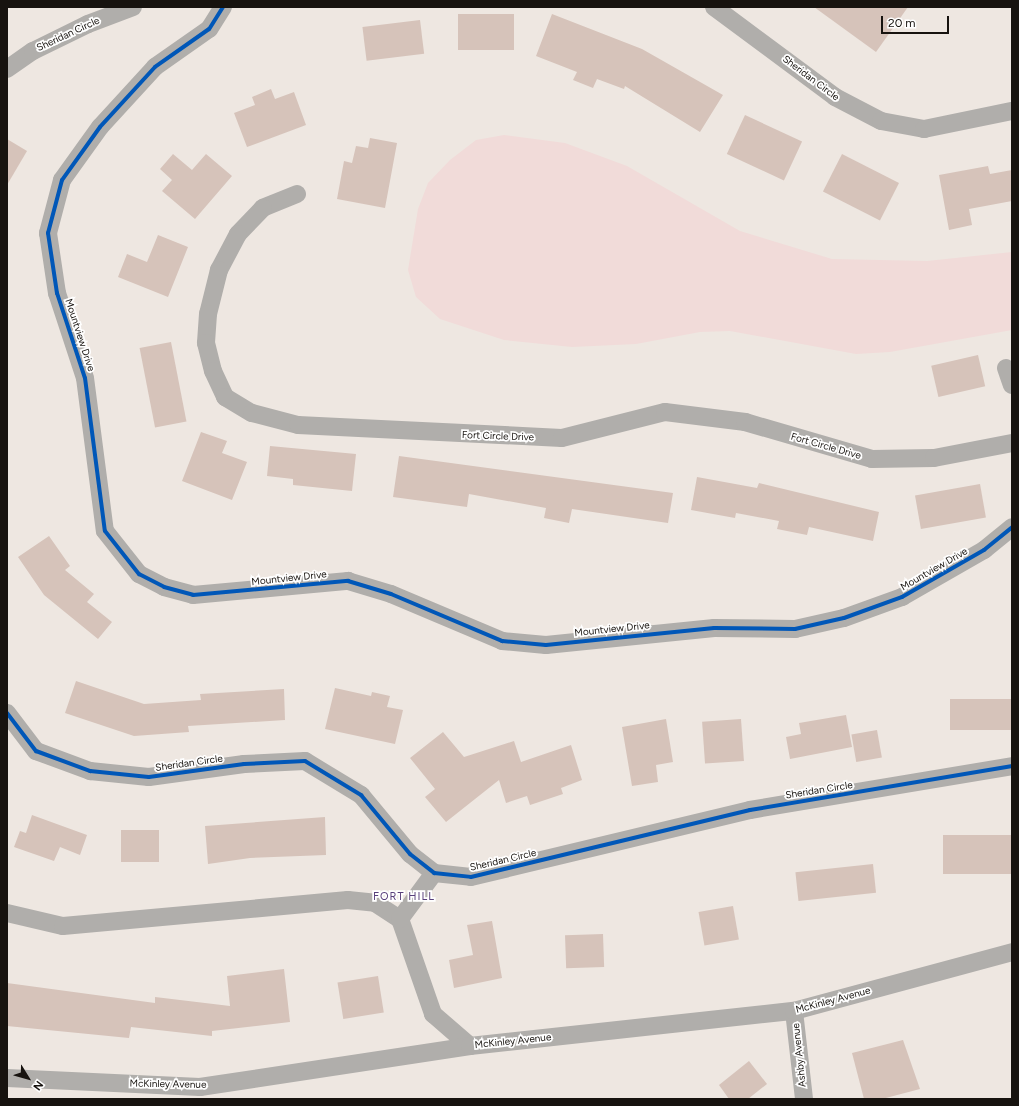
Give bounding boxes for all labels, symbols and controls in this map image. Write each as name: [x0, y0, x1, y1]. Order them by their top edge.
scale bar: [883, 8, 951, 34]
street label: Sheridan Circle: [35, 14, 101, 54]
text: 20 m: [888, 16, 916, 30]
street label: Sheridan Circle: [780, 53, 842, 103]
street label: Mountview Drive: [63, 297, 97, 373]
street label: Fort Circle Drive: [462, 429, 534, 443]
street label: Fort Circle Drive: [790, 430, 862, 462]
street label: Mountview Drive: [898, 545, 970, 593]
street label: Mountview Drive: [251, 568, 327, 588]
street label: Mountview Drive: [574, 619, 650, 639]
street label: Sheridan Circle: [155, 752, 223, 774]
street label: Sheridan Circle: [785, 779, 853, 801]
street label: Sheridan Circle: [469, 847, 537, 873]
district label: FORT HILL: [373, 890, 435, 904]
street label: McKinley Avenue: [794, 984, 872, 1016]
street label: Ashby Avenue: [790, 1022, 808, 1088]
street label: McKinley Avenue: [474, 1031, 552, 1051]
north arrow: [8, 1058, 48, 1098]
street label: McKinley Avenue: [129, 1077, 207, 1091]
text: N: [30, 1078, 46, 1093]

